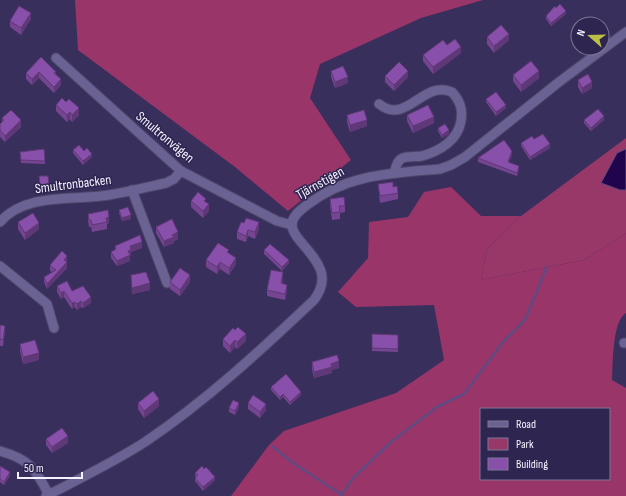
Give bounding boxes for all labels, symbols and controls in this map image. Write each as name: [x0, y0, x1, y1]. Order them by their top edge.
north arrow: [570, 16, 610, 56]
text: N: [574, 28, 588, 38]
street label: Smultronvägen: [132, 108, 198, 166]
street label: Tjärnstigen: [293, 163, 347, 203]
street label: Smultronbacken: [34, 171, 112, 197]
legend: [480, 408, 610, 480]
text: Road: [516, 417, 536, 432]
text: Park: [516, 437, 534, 452]
scale bar: [18, 454, 82, 480]
text: Building: [516, 457, 548, 472]
text: 50 m: [24, 461, 44, 476]

